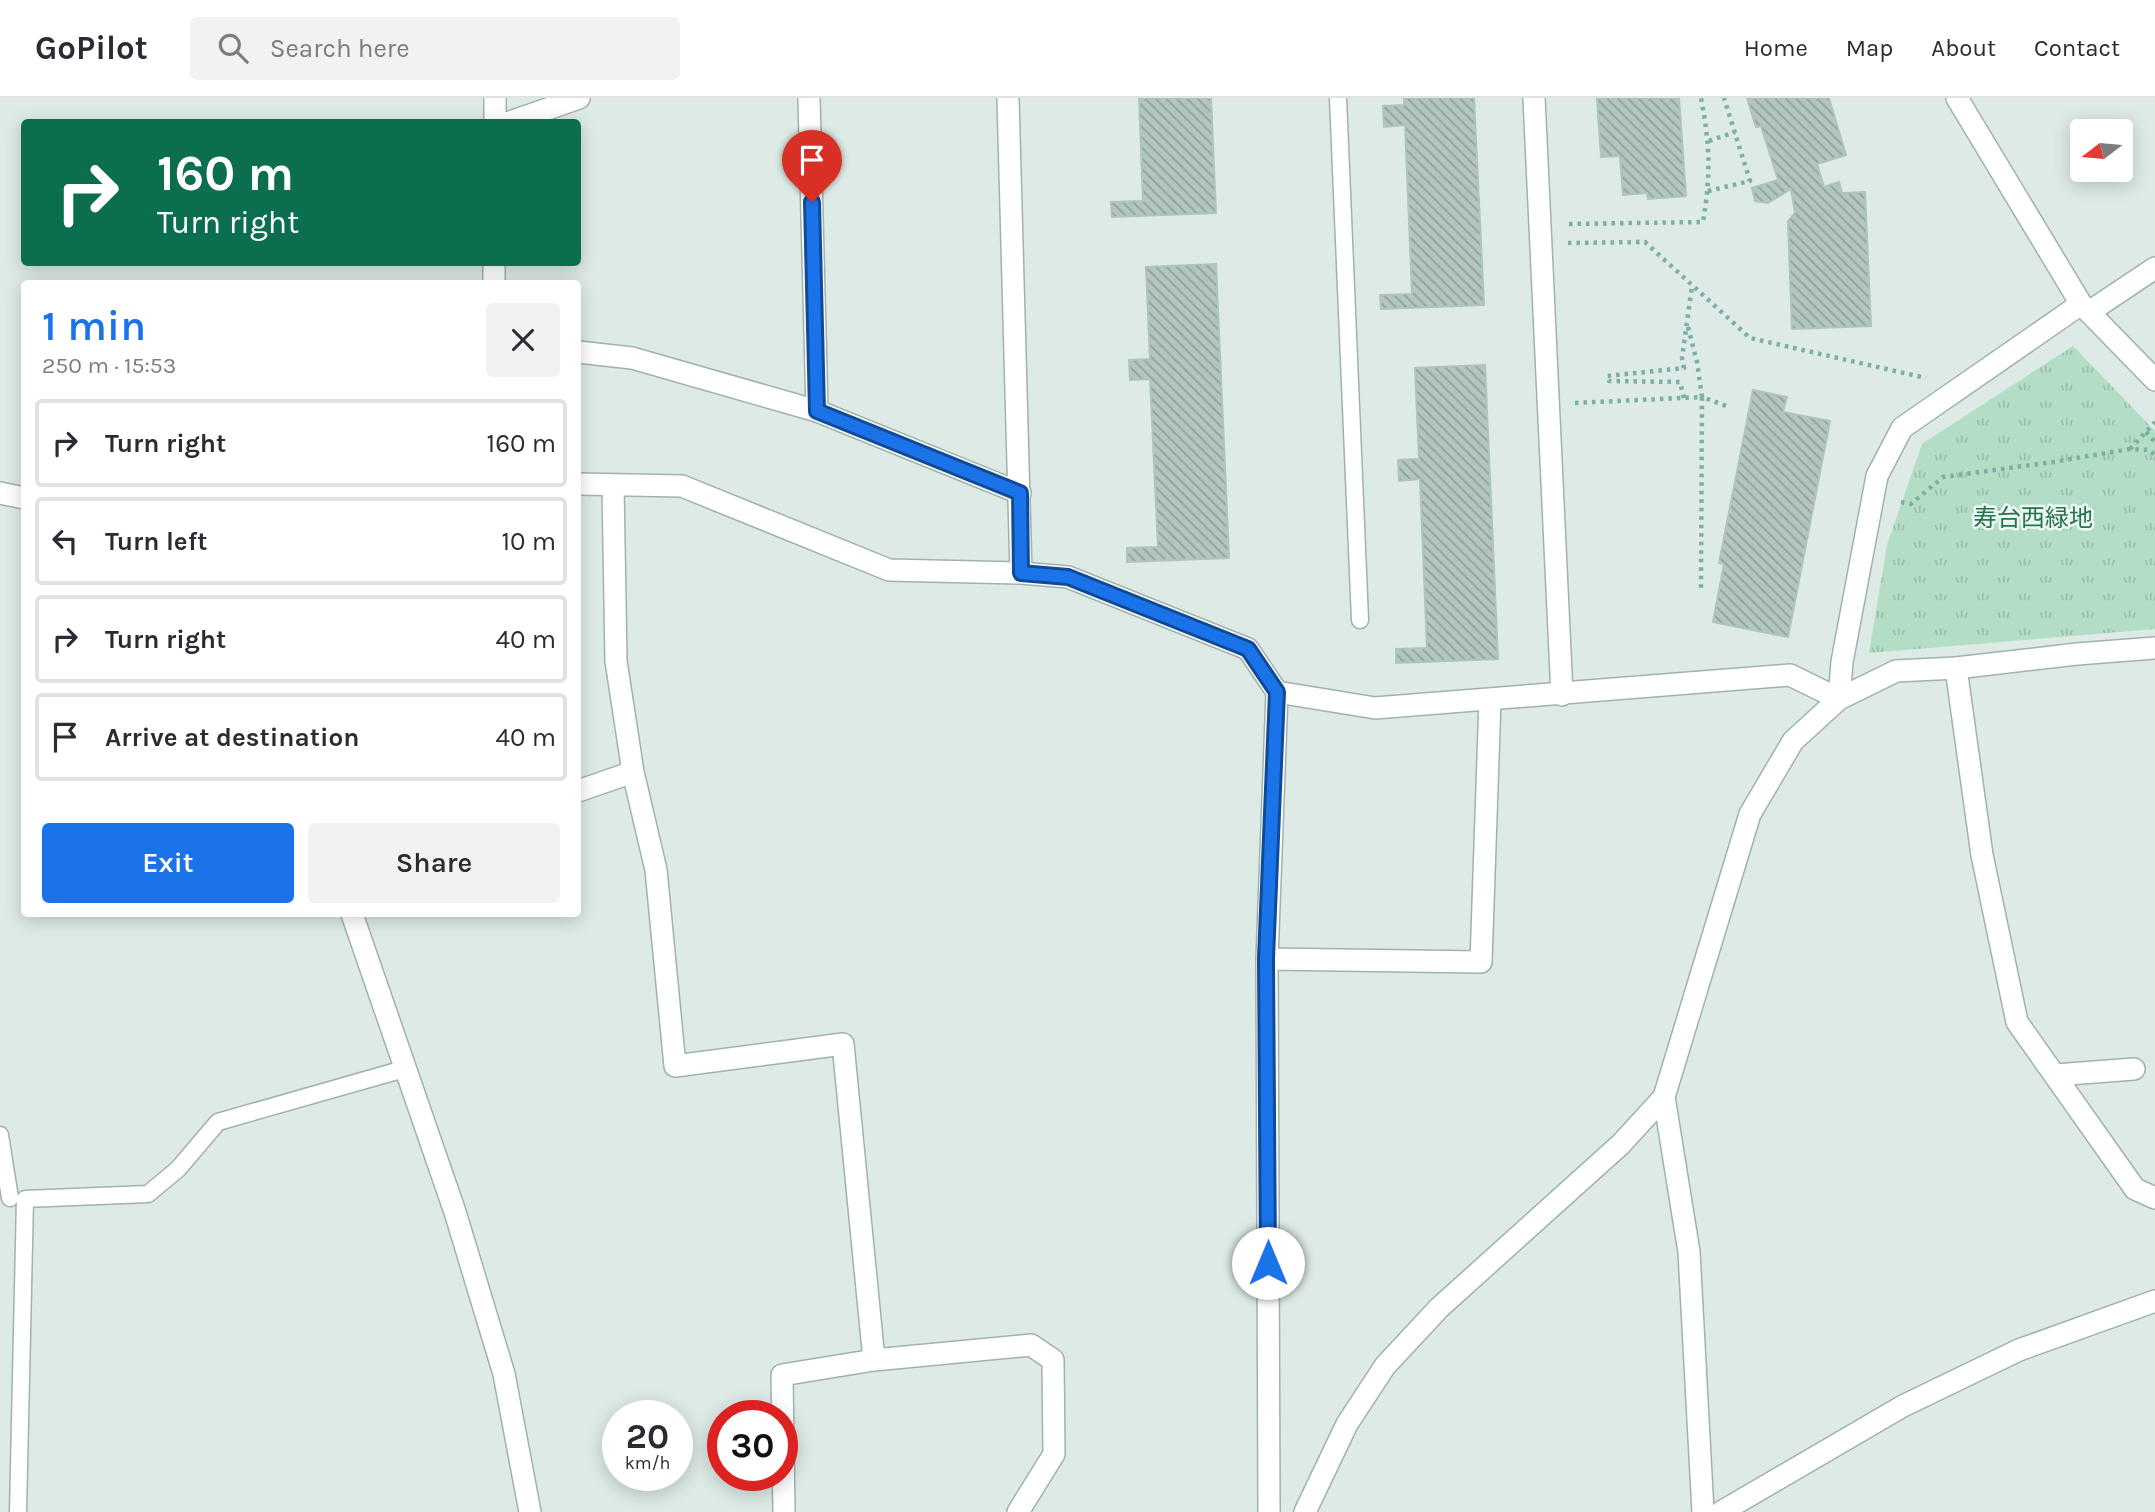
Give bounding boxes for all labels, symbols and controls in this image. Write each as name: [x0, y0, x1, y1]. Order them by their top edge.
search box: [190, 17, 680, 80]
text: GoPilot: [35, 29, 148, 67]
icon: search: [214, 29, 252, 67]
text: Search here: [270, 33, 410, 64]
text: Home: [1744, 34, 1808, 62]
text: Map: [1846, 34, 1893, 62]
text: About: [1931, 34, 1996, 62]
text: Contact: [2034, 34, 2120, 62]
north arrow: [2070, 119, 2133, 182]
map controls: [2070, 119, 2133, 182]
pin: [782, 130, 842, 202]
icon: arrive: [793, 141, 831, 179]
text: 160 m: [157, 145, 294, 202]
icon: right: [42, 147, 133, 238]
text: Turn right: [157, 204, 299, 241]
text: 1 min: [42, 301, 146, 351]
button: close: [486, 303, 560, 377]
text: 250 m · 15:53: [42, 352, 176, 379]
icon: right: [46, 424, 84, 462]
text: Turn right: [105, 428, 226, 459]
text: 160 m: [487, 428, 556, 459]
park label: 寿台西緑地: [1973, 504, 2093, 532]
icon: left: [46, 522, 84, 560]
text: Turn left: [105, 526, 207, 557]
text: 10 m: [501, 526, 556, 557]
icon: right: [46, 620, 84, 658]
text: Turn right: [105, 624, 226, 655]
text: 40 m: [496, 624, 556, 655]
icon: arrive: [46, 718, 84, 756]
text: Arrive at destination: [105, 722, 359, 753]
text: 40 m: [496, 722, 556, 753]
button: Exit: [42, 823, 294, 903]
button: Share: [308, 823, 560, 903]
position arrow: [1231, 1226, 1305, 1300]
speed limit sign: 30: [707, 1400, 798, 1491]
text: 20: [626, 1416, 669, 1457]
text: km/h: [625, 1452, 670, 1474]

